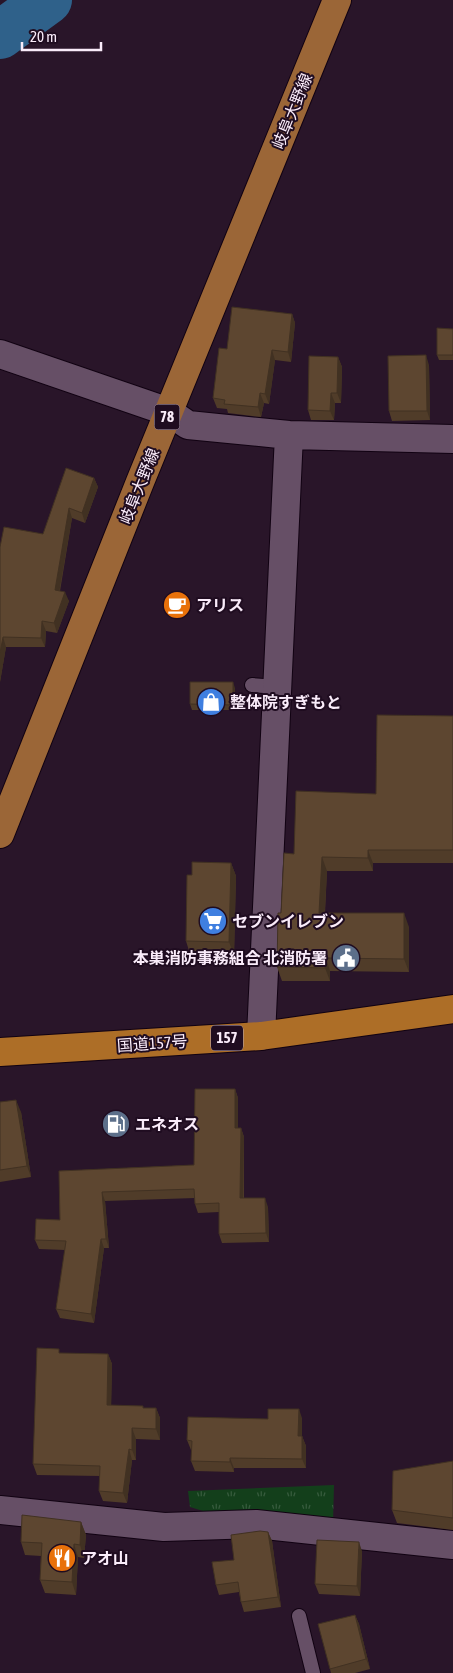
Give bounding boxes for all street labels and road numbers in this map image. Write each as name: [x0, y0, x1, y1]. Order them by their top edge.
street label: 岐阜大野線: [269, 71, 315, 151]
road number: 78: [154, 404, 180, 430]
street label: 岐阜大野線: [116, 446, 162, 526]
road number: 157: [211, 1026, 243, 1050]
street label: 国道157号: [116, 1032, 188, 1054]

